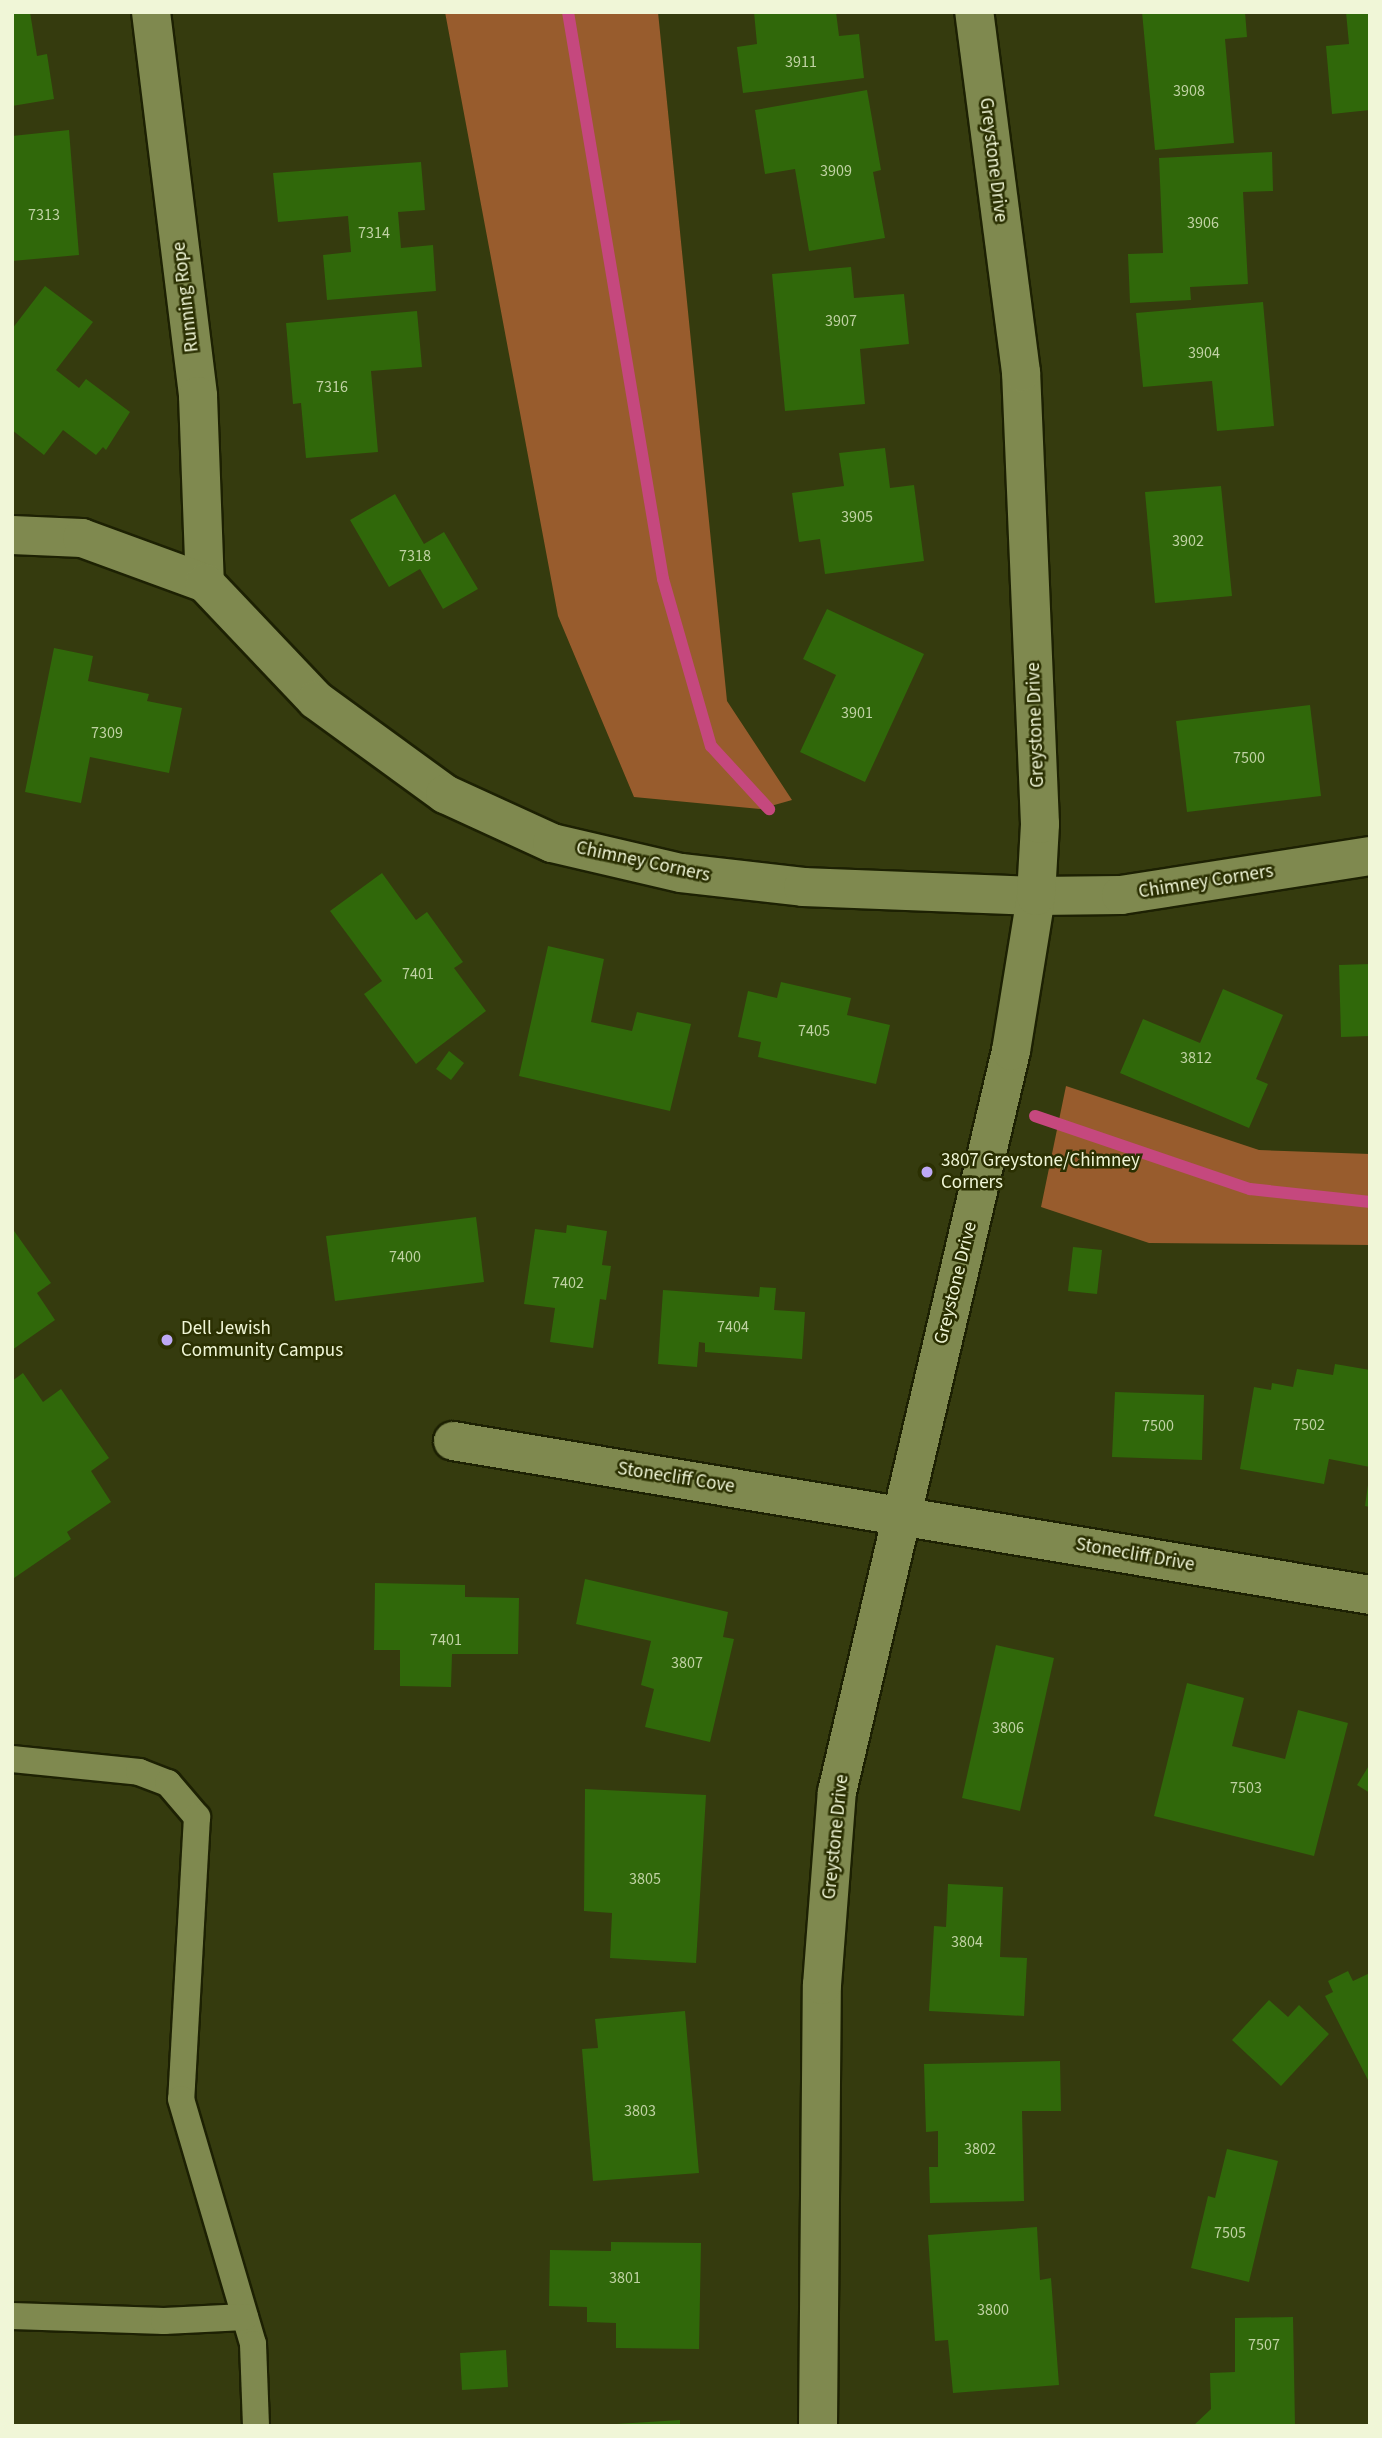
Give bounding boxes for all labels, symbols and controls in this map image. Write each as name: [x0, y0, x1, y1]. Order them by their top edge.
house number: 3911: [785, 52, 817, 72]
house number: 3908: [1173, 81, 1205, 101]
street label: Greystone Drive: [974, 96, 1012, 224]
house number: 3909: [820, 161, 852, 181]
house number: 7313: [28, 205, 60, 225]
house number: 3906: [1187, 213, 1219, 233]
house number: 7314: [358, 223, 390, 243]
street label: Running Rope: [168, 240, 204, 354]
house number: 3907: [825, 311, 857, 331]
house number: 3904: [1188, 343, 1220, 363]
house number: 7316: [316, 377, 348, 397]
house number: 3905: [841, 507, 873, 527]
house number: 3902: [1172, 531, 1204, 551]
house number: 7318: [399, 546, 431, 566]
street label: Greystone Drive: [1022, 662, 1050, 788]
house number: 3901: [841, 703, 873, 723]
house number: 7309: [91, 723, 123, 743]
house number: 7500: [1233, 748, 1265, 768]
street label: Chimney Corners: [574, 837, 712, 887]
street label: Chimney Corners: [1137, 860, 1275, 904]
house number: 7401: [402, 964, 434, 984]
house number: 7405: [798, 1021, 830, 1041]
house number: 3812: [1180, 1048, 1212, 1068]
place label: 3807 Greystone/Chimney Corners: [941, 1150, 1140, 1194]
marker: 3807 Greystone/Chimney Corners: [919, 1164, 935, 1180]
street label: Greystone Drive: [930, 1219, 982, 1347]
house number: 7400: [389, 1247, 421, 1267]
house number: 7402: [552, 1273, 584, 1293]
house number: 7404: [717, 1317, 749, 1337]
place label: Dell Jewish Community Campus: [181, 1318, 343, 1362]
marker: Dell Jewish Community Campus: [159, 1332, 175, 1348]
house number: 7502: [1293, 1415, 1325, 1435]
house number: 7500: [1142, 1416, 1174, 1436]
street label: Stonecliff Cove: [616, 1457, 736, 1499]
street label: Stonecliff Drive: [1074, 1533, 1196, 1577]
house number: 7401: [430, 1630, 462, 1650]
house number: 3807: [671, 1653, 703, 1673]
house number: 3806: [992, 1718, 1024, 1738]
street label: Greystone Drive: [818, 1773, 854, 1901]
house number: 7503: [1230, 1778, 1262, 1798]
house number: 3805: [629, 1869, 661, 1889]
house number: 3804: [951, 1932, 983, 1952]
house number: 3803: [624, 2101, 656, 2121]
house number: 3802: [964, 2139, 996, 2159]
house number: 7505: [1214, 2223, 1246, 2243]
house number: 3801: [609, 2268, 641, 2288]
house number: 3800: [977, 2300, 1009, 2320]
house number: 7507: [1248, 2335, 1280, 2355]

